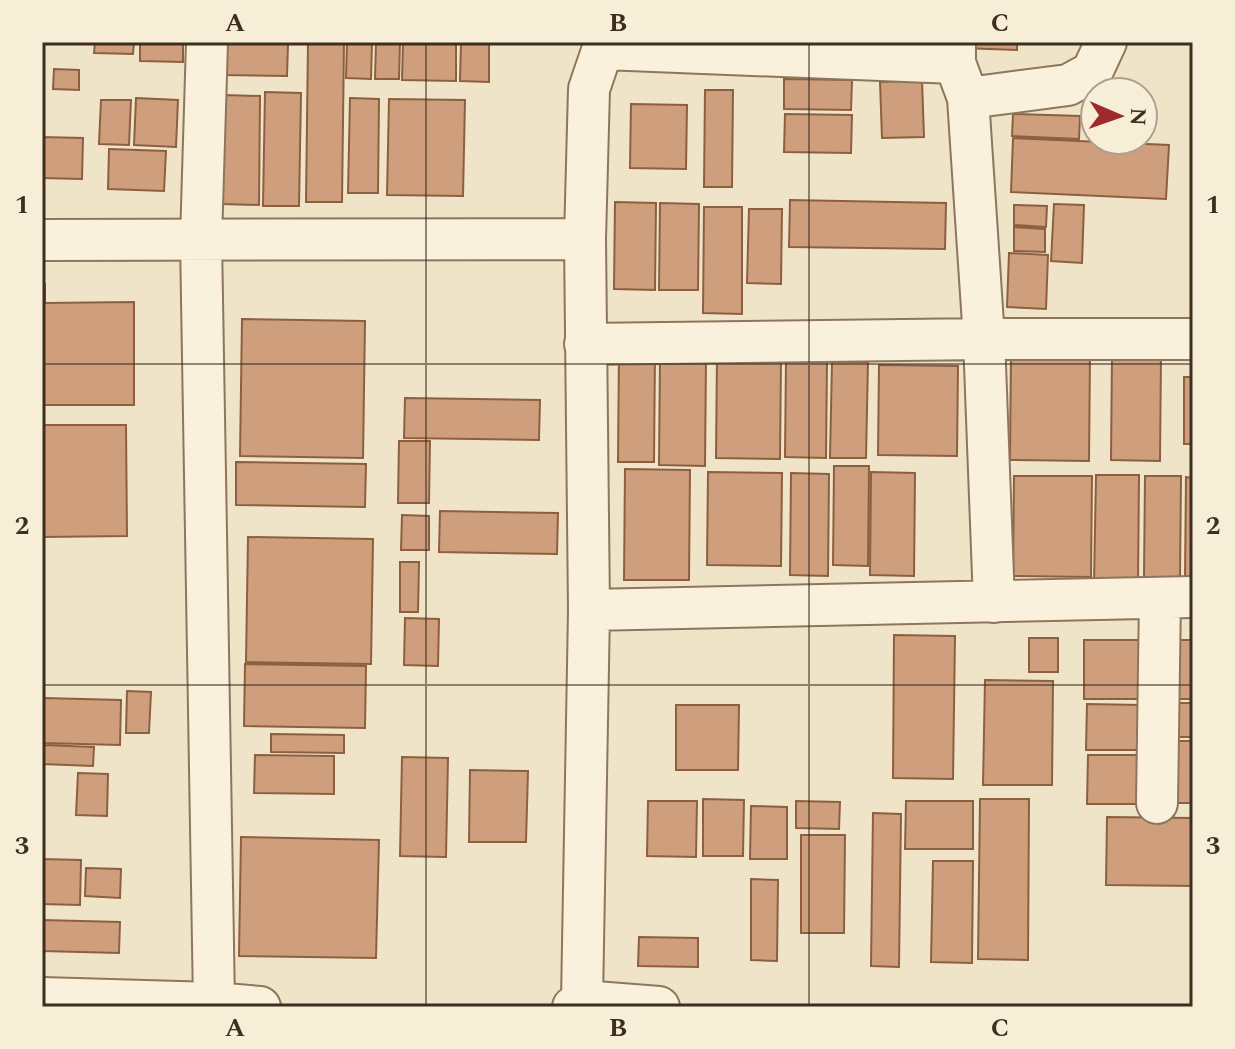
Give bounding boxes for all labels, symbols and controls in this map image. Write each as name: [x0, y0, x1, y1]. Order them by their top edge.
text: A: [225, 3, 245, 43]
text: B: [609, 3, 627, 43]
text: C: [991, 3, 1009, 43]
north arrow: [1079, 76, 1159, 156]
text: N: [1121, 107, 1154, 126]
text: 1: [15, 185, 29, 225]
text: 1: [1206, 185, 1220, 225]
text: 2: [15, 506, 29, 546]
text: 2: [1206, 506, 1220, 546]
text: 3: [15, 826, 29, 866]
text: 3: [1206, 826, 1220, 866]
text: A: [225, 1008, 245, 1048]
text: B: [609, 1008, 627, 1048]
text: C: [991, 1008, 1009, 1048]

